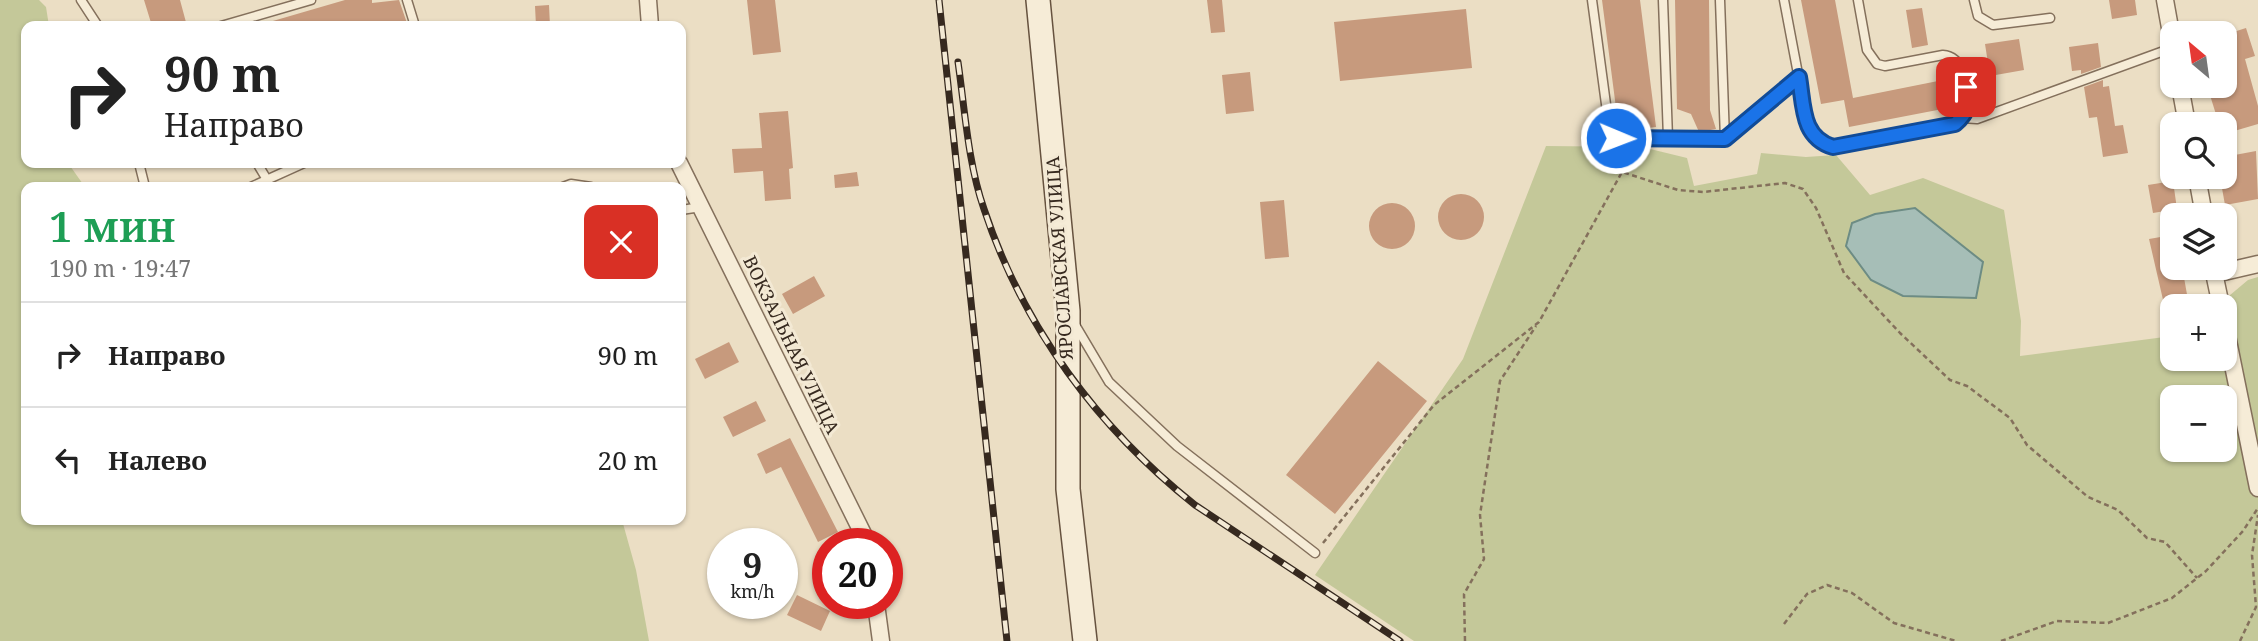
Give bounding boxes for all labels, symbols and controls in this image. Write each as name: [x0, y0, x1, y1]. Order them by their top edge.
north arrow: [2160, 21, 2236, 98]
map controls: [2160, 21, 2237, 462]
text: 90 m: [164, 40, 280, 106]
icon: right: [49, 49, 140, 140]
pin: [1936, 57, 1996, 117]
icon: arrive: [1947, 68, 1985, 106]
position arrow: [1579, 101, 1653, 175]
text: Направо: [164, 103, 304, 146]
button: search: [2160, 112, 2237, 189]
street label: ЯРОСЛАВСКАЯ УЛИЦА: [1040, 155, 1078, 362]
text: 1 мин: [49, 197, 176, 254]
button: layers: [2160, 203, 2237, 280]
button: close: [584, 205, 658, 279]
text: 190 m · 19:47: [49, 252, 191, 284]
street label: ВОКЗАЛЬНАЯ УЛИЦА: [738, 252, 846, 438]
button: +: [2160, 294, 2237, 371]
icon: right: [49, 336, 87, 374]
text: Направо: [108, 337, 226, 373]
text: 90 m: [598, 337, 658, 373]
button: −: [2160, 385, 2237, 462]
icon: left: [49, 441, 87, 479]
text: Налево: [108, 442, 207, 478]
text: 20 m: [598, 442, 658, 478]
speed limit sign: 20: [812, 528, 903, 619]
text: 9: [743, 541, 762, 588]
text: km/h: [730, 579, 775, 603]

